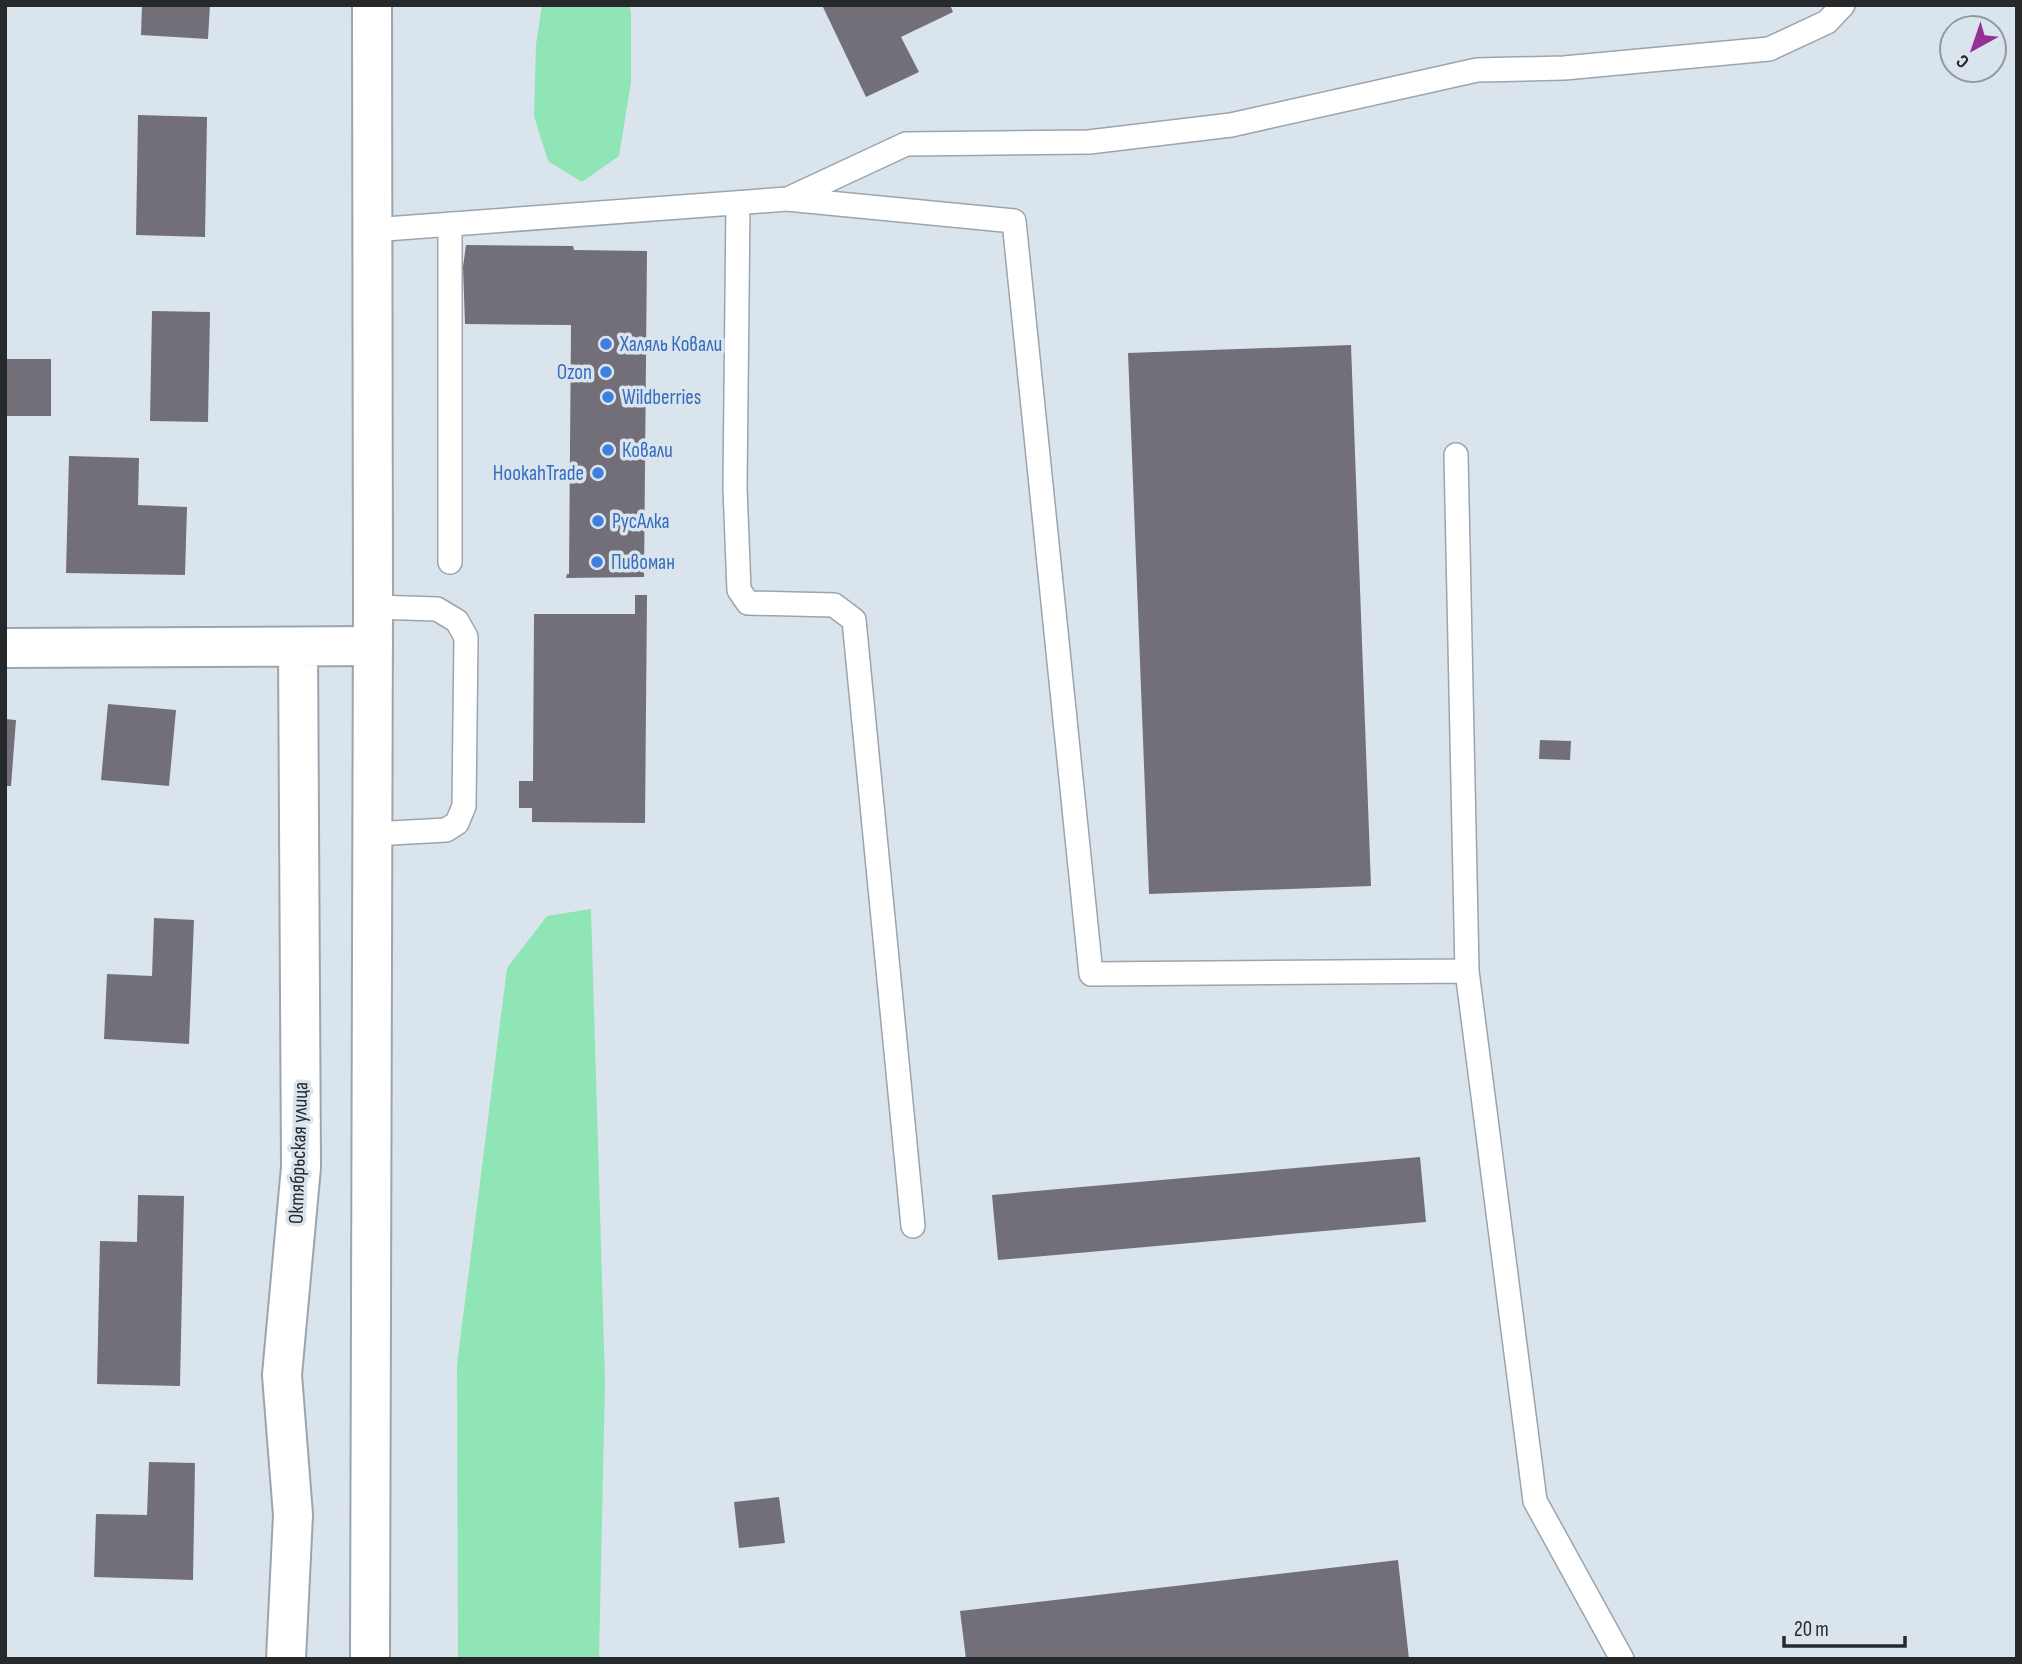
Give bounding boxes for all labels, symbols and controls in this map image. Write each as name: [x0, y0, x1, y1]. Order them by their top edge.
north arrow: [1938, 14, 2008, 84]
text: С: [1952, 49, 1974, 73]
place label: Халяль Ковали: [619, 332, 722, 357]
marker: Халяль Ковали: [598, 336, 614, 352]
place label: Ozon: [557, 360, 592, 385]
marker: Ozon: [598, 364, 614, 380]
place label: Wildberries: [622, 385, 701, 410]
marker: Wildberries: [600, 389, 616, 405]
place label: Ковали: [622, 438, 673, 463]
marker: Ковали: [600, 442, 616, 458]
place label: HookahTrade: [493, 461, 584, 486]
marker: HookahTrade: [590, 465, 606, 481]
place label: РусАлка: [612, 509, 670, 534]
marker: РусАлка: [590, 513, 606, 529]
place label: Пивоман: [611, 550, 675, 575]
marker: Пивоман: [589, 554, 605, 570]
street label: Октябрьская улица: [284, 1081, 313, 1225]
scale bar: [1784, 1604, 1905, 1648]
text: 20 m: [1794, 1617, 1829, 1642]

